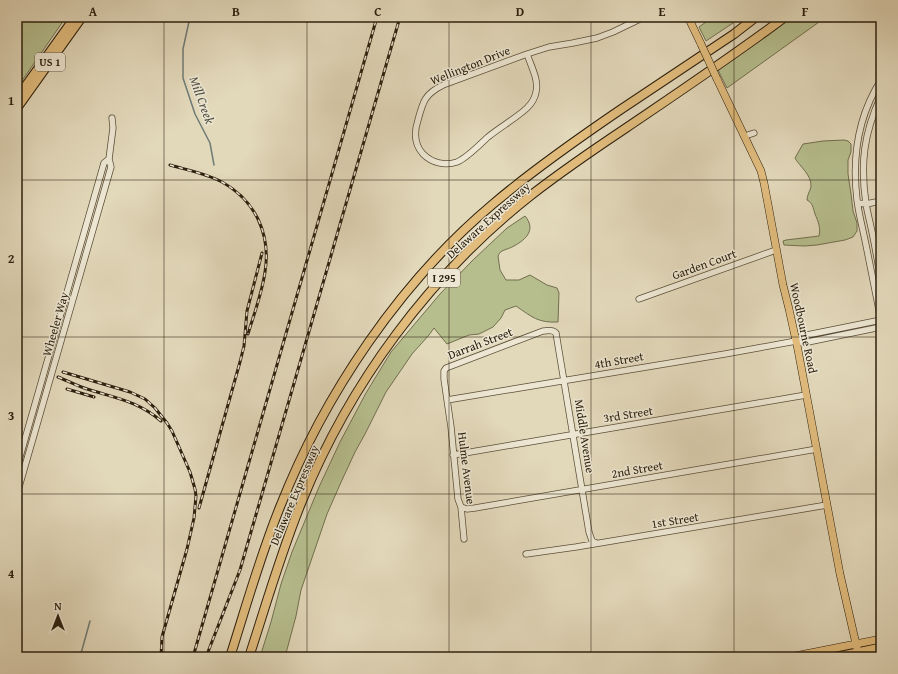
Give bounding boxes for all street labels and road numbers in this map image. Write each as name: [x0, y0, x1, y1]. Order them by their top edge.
street label: Wellington Drive: [427, 41, 513, 89]
road number: US 1: [35, 53, 65, 71]
street label: Delaware Expressway: [442, 178, 534, 262]
street label: Garden Court: [669, 244, 739, 283]
road number: I 295: [428, 269, 460, 287]
street label: Woodbourne Road: [786, 281, 822, 375]
street label: Wheeler Way: [38, 290, 72, 358]
street label: Darrah Street: [445, 323, 516, 363]
street label: 4th Street: [593, 347, 646, 373]
street label: Middle Avenue: [571, 398, 599, 475]
street label: 3rd Street: [602, 402, 655, 426]
street label: Hulme Avenue: [454, 431, 480, 506]
street label: Delaware Expressway: [265, 442, 323, 548]
street label: 2nd Street: [610, 456, 665, 482]
street label: 1st Street: [650, 508, 701, 532]

